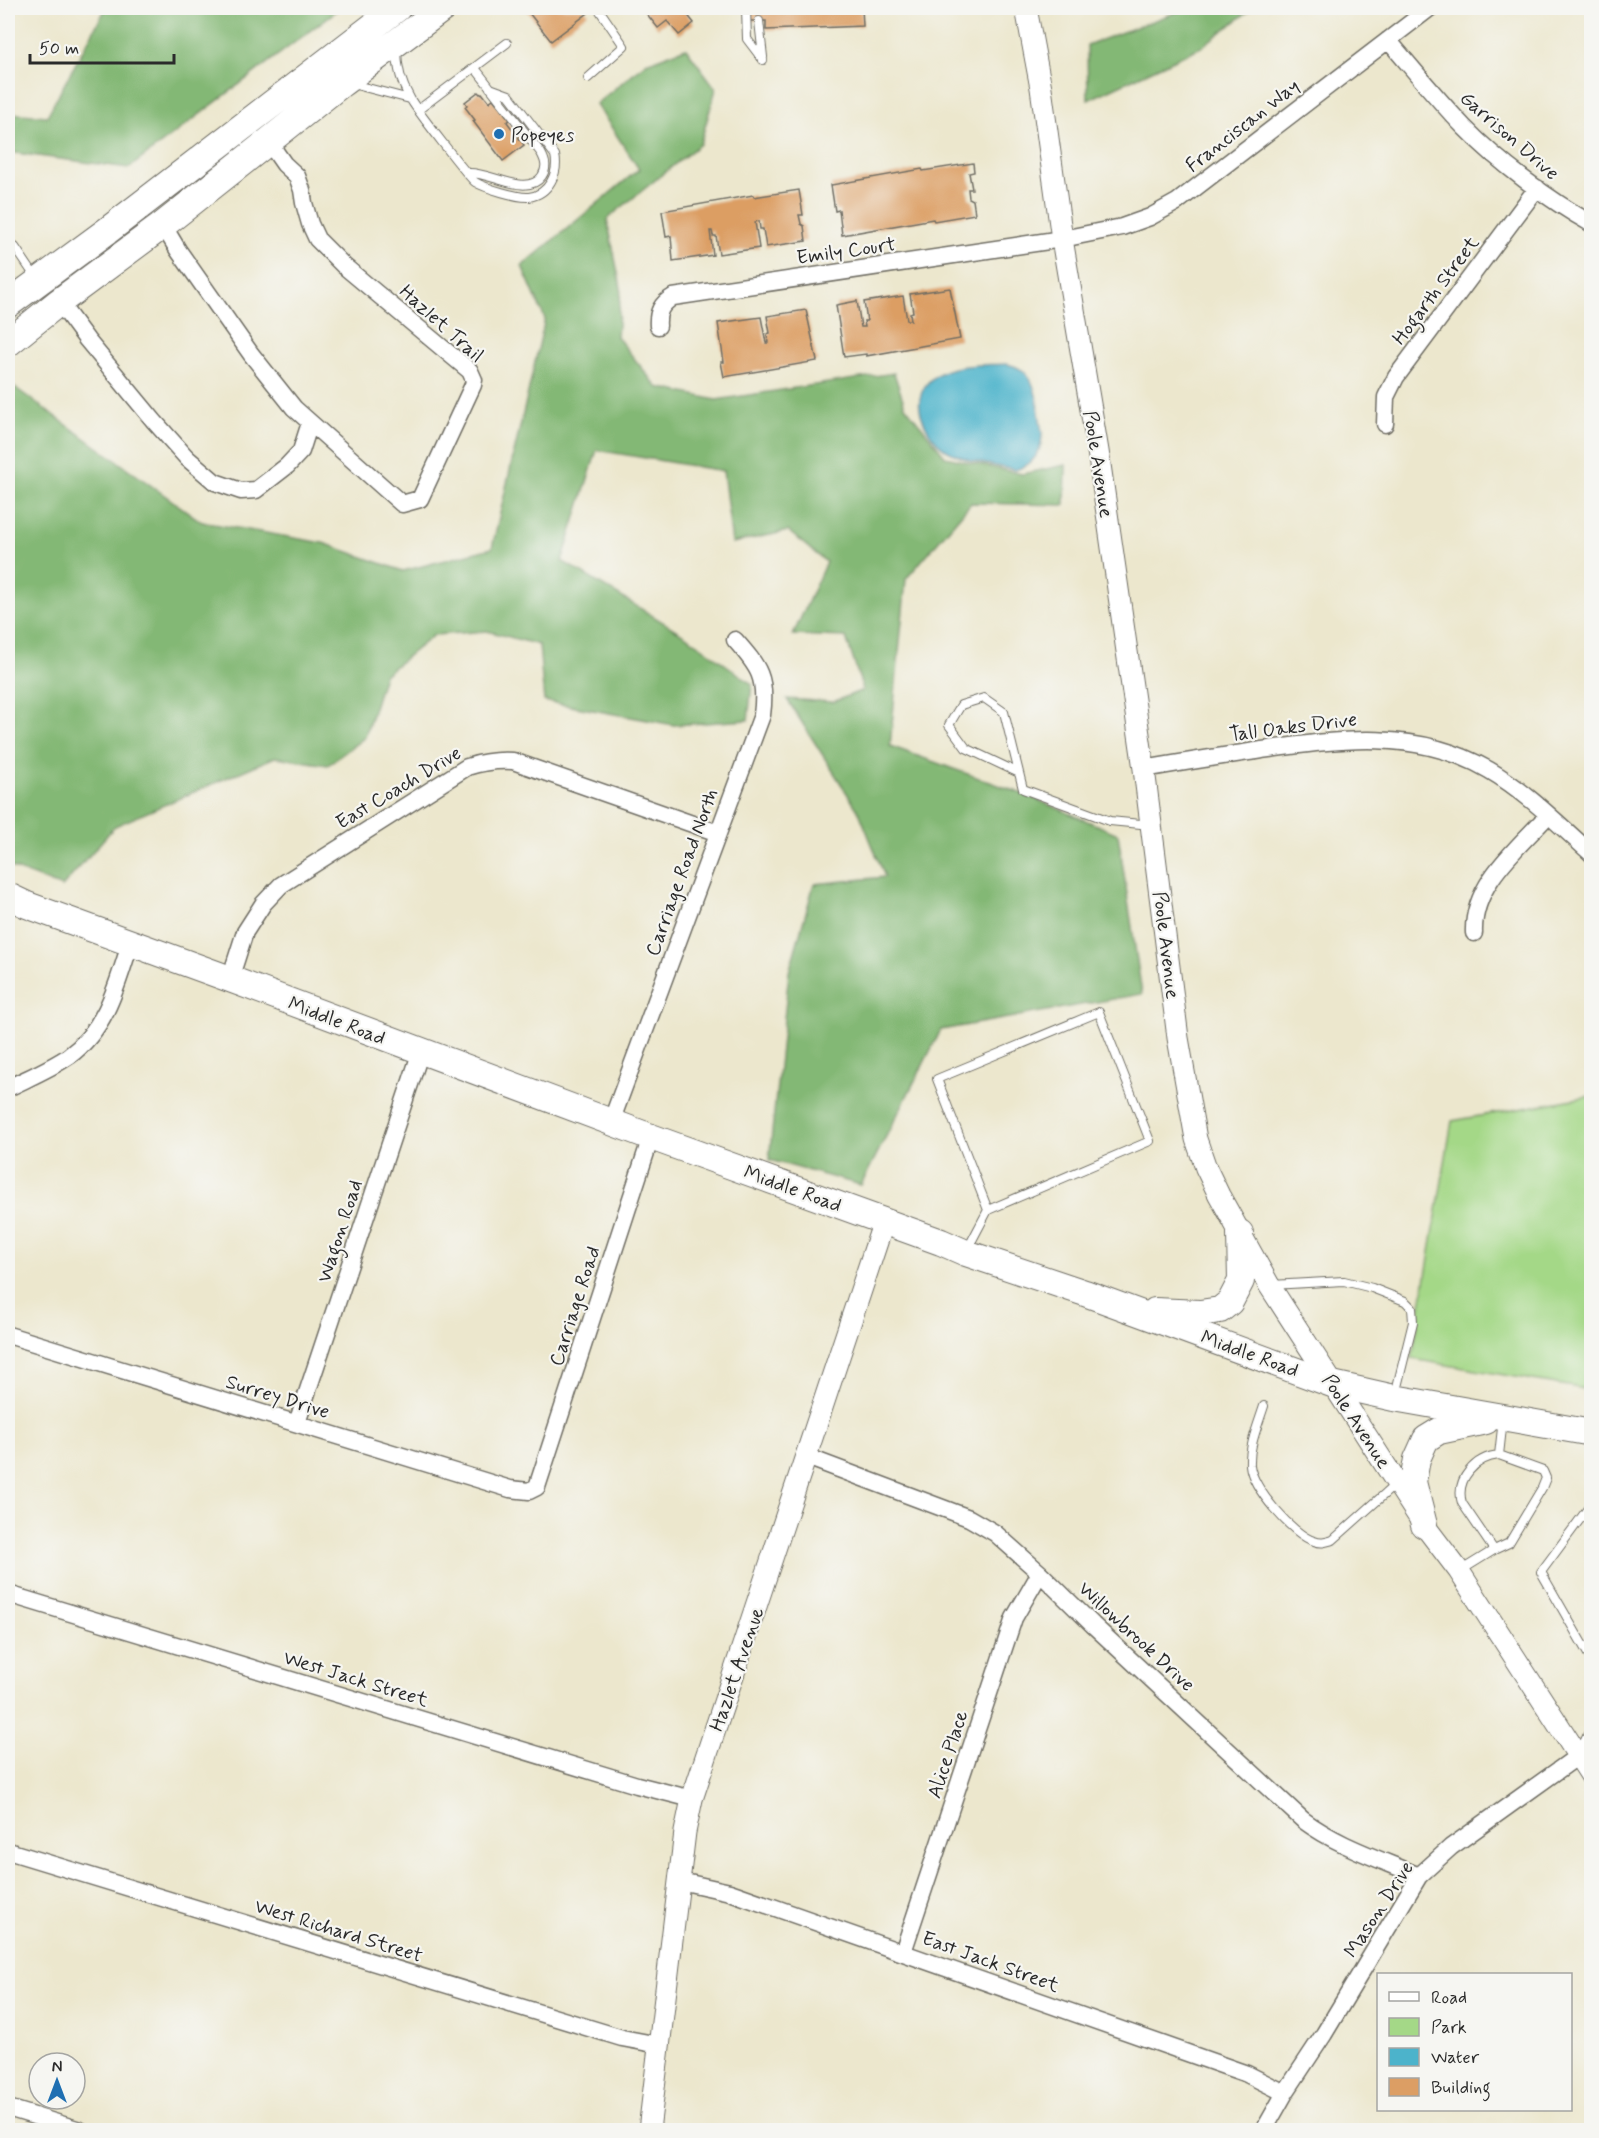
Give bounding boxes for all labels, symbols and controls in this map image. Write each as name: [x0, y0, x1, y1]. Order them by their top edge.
scale bar: [30, 27, 174, 65]
text: 50 m: [39, 37, 79, 61]
street label: Franciscan Way: [1180, 73, 1306, 179]
street label: Garrison Drive: [1453, 85, 1565, 187]
place label: Popeyes: [511, 122, 575, 149]
marker: Popeyes: [492, 127, 506, 141]
street label: Emily Court: [795, 231, 898, 272]
street label: Hogarth Street: [1386, 231, 1488, 352]
street label: Hazlet Trail: [393, 279, 489, 369]
street label: Poole Avenue: [1076, 409, 1119, 520]
street label: Tall Oaks Drive: [1228, 706, 1359, 749]
street label: East Coach Drive: [331, 740, 467, 836]
street label: Carriage Road North: [640, 785, 725, 960]
street label: Poole Avenue: [1146, 890, 1186, 1001]
street label: Middle Road: [284, 990, 389, 1052]
street label: Middle Road: [740, 1159, 845, 1220]
street label: Wagon Road: [311, 1177, 372, 1287]
street label: Carriage Road: [543, 1243, 608, 1370]
street label: Middle Road: [1197, 1324, 1302, 1385]
street label: Surrey Drive: [222, 1369, 333, 1426]
street label: Poole Avenue: [1315, 1369, 1397, 1475]
street label: Willowbrook Drive: [1072, 1576, 1200, 1698]
street label: Hazlet Avenue: [704, 1604, 771, 1735]
street label: West Jack Street: [280, 1645, 431, 1714]
street label: Alice Place: [922, 1707, 975, 1802]
street label: Mason Drive: [1338, 1856, 1421, 1963]
street label: West Richard Street: [251, 1893, 426, 1970]
street label: East Jack Street: [918, 1925, 1063, 2000]
legend: [1377, 1973, 1572, 2111]
text: Road: [1431, 1986, 1467, 2010]
text: Park: [1431, 2016, 1467, 2040]
text: Water: [1431, 2046, 1480, 2070]
north arrow: [27, 2051, 87, 2111]
text: N: [52, 2057, 62, 2078]
text: Building: [1431, 2076, 1491, 2102]

